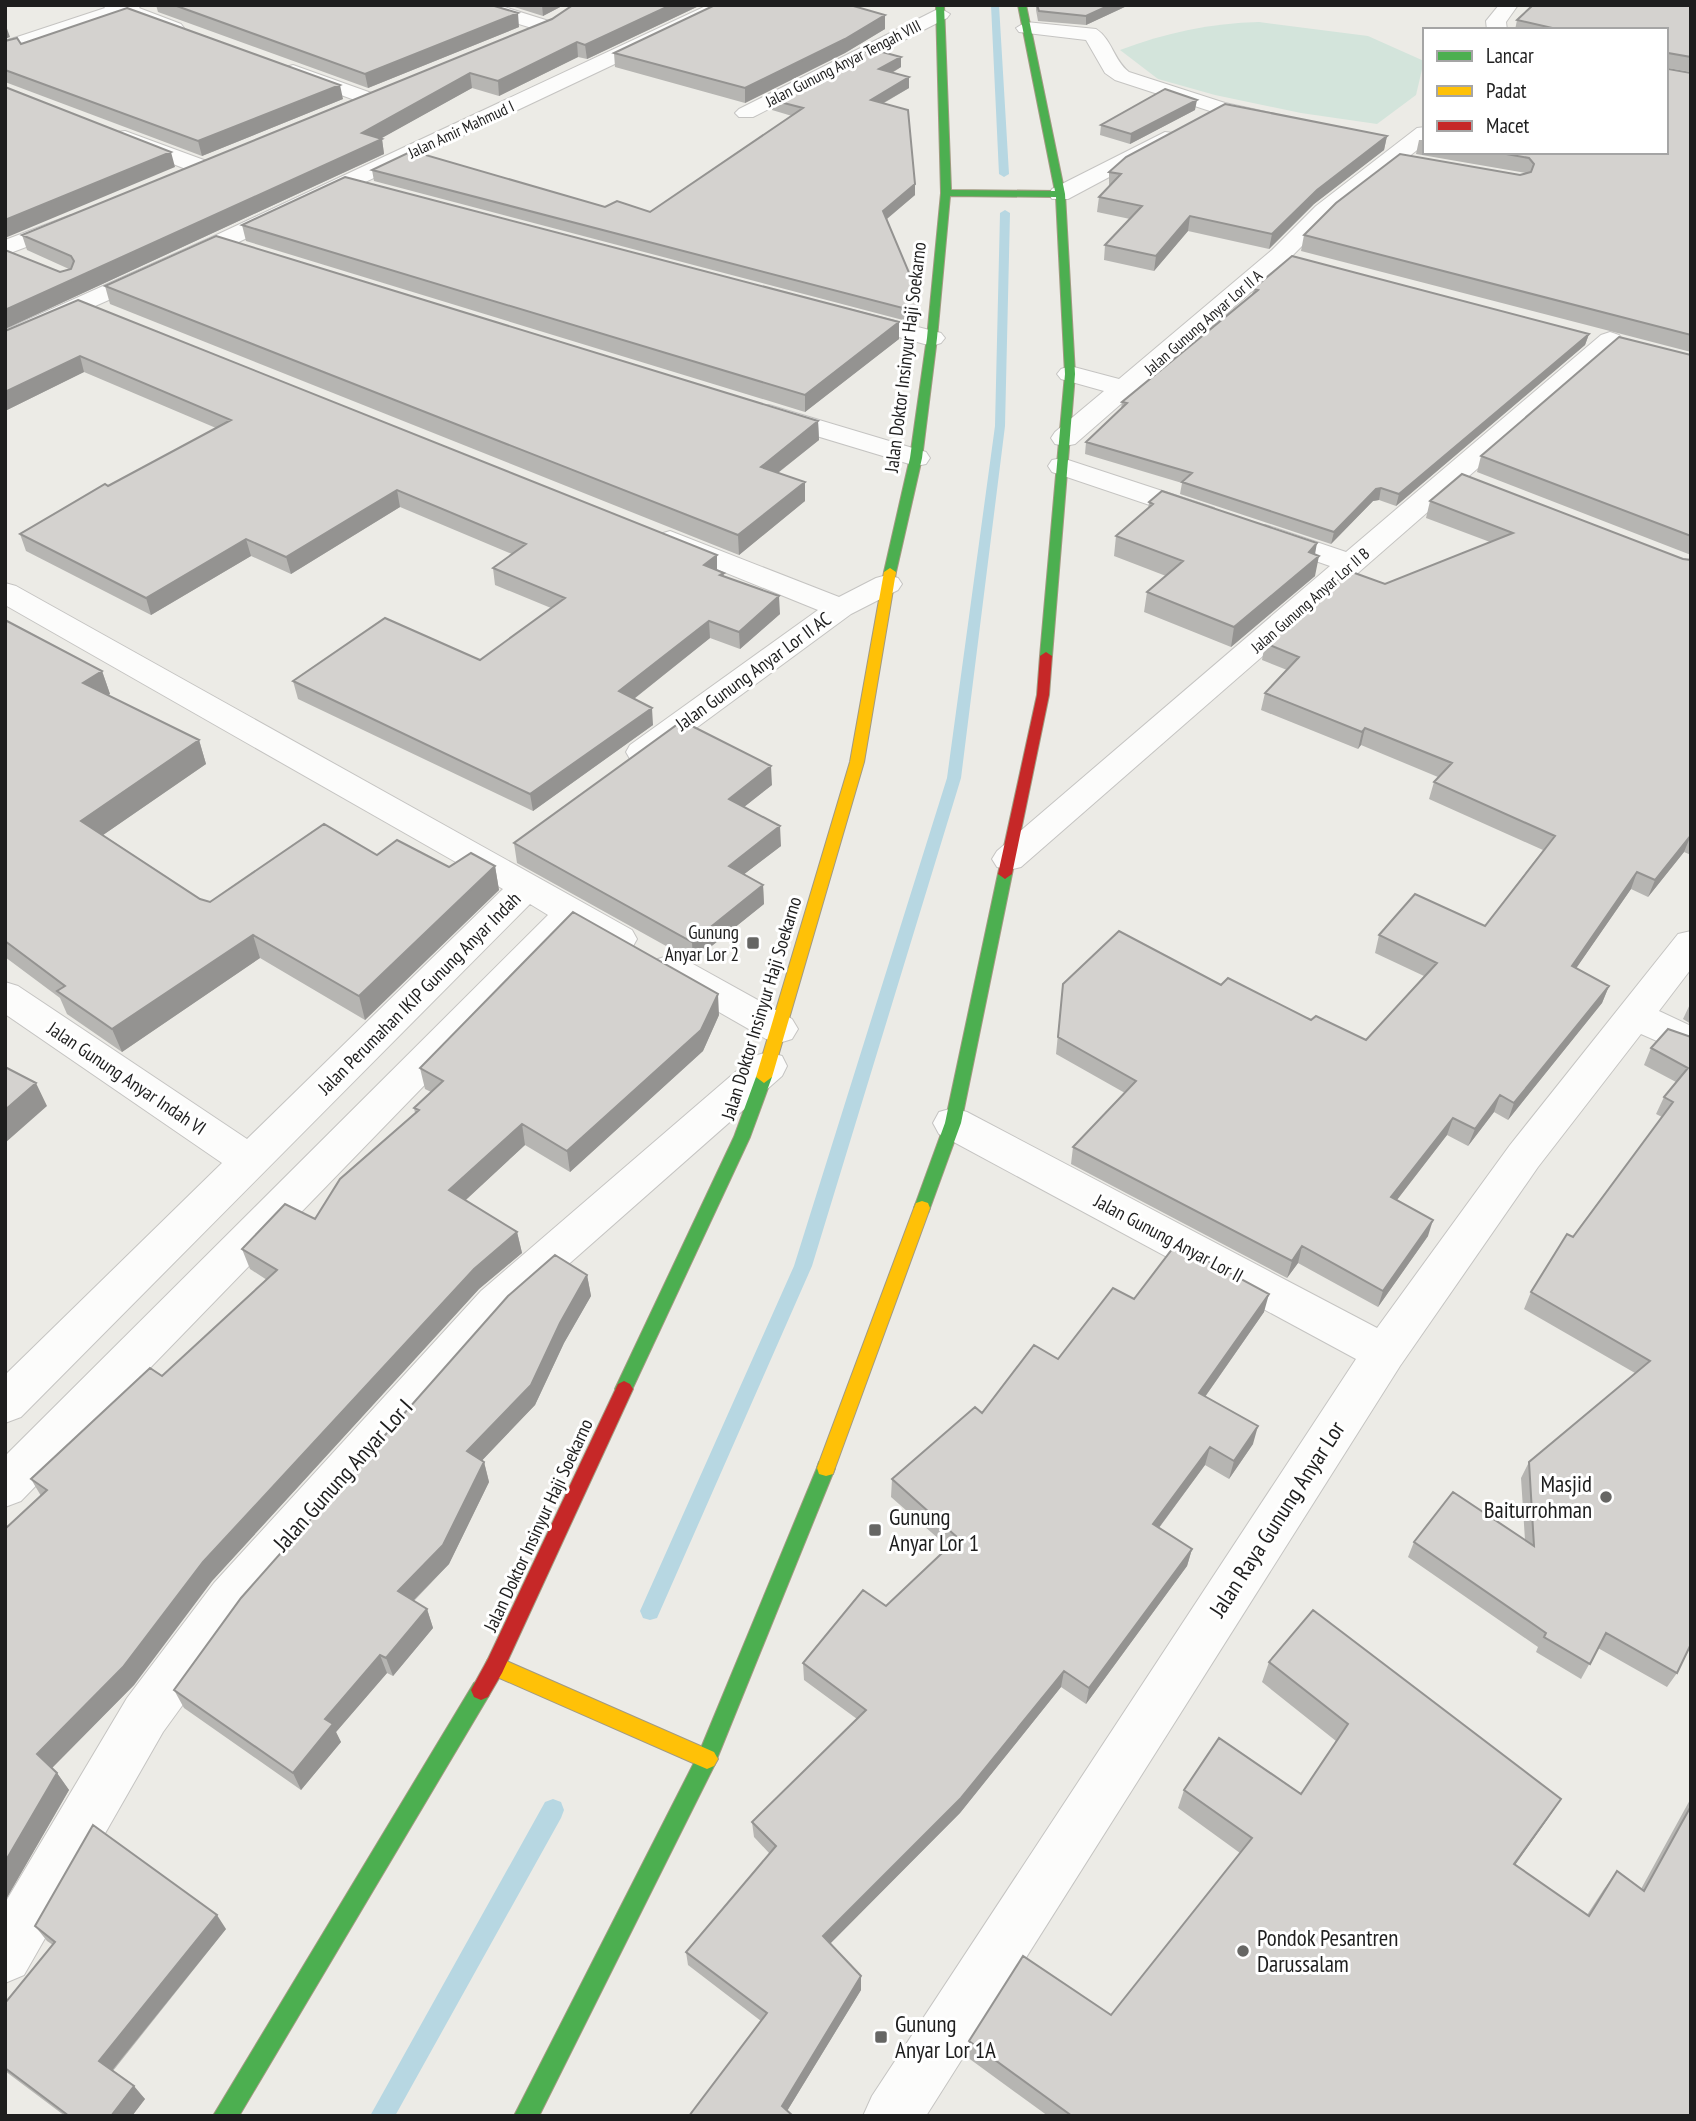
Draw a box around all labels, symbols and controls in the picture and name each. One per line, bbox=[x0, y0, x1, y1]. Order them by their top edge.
street label: Jalan Gunung Anyar Tengah VIII bbox=[761, 15, 924, 111]
legend bbox=[1423, 28, 1668, 154]
text: Lancar bbox=[1486, 42, 1534, 69]
text: Padat bbox=[1486, 77, 1527, 104]
street label: Jalan Amir Mahmud I bbox=[404, 96, 517, 163]
text: Macet bbox=[1486, 112, 1530, 139]
street label: Jalan Doktor Insinyur Haji Soekarno bbox=[879, 240, 931, 475]
street label: Jalan Gunung Anyar Lor II A bbox=[1139, 265, 1266, 379]
street label: Jalan Gunung Anyar Lor II B bbox=[1246, 543, 1373, 657]
street label: Jalan Gunung Anyar Lor II AC bbox=[670, 606, 836, 736]
street label: Jalan Perumahan IKIP Gunung Anyar Indah bbox=[312, 887, 525, 1100]
street label: Jalan Doktor Insinyur Haji Soekarno bbox=[715, 894, 806, 1123]
place label: Gunung Anyar Lor 2 bbox=[665, 920, 739, 966]
marker: Gunung Anyar Lor 2 bbox=[745, 935, 761, 951]
street label: Jalan Gunung Anyar Indah VI bbox=[42, 1016, 211, 1140]
street label: Jalan Gunung Anyar Lor II bbox=[1089, 1188, 1248, 1287]
street label: Jalan Gunung Anyar Lor I bbox=[266, 1393, 419, 1558]
street label: Jalan Doktor Insinyur Haji Soekarno bbox=[478, 1415, 598, 1636]
street label: Jalan Raya Gunung Anyar Lor bbox=[1202, 1415, 1351, 1623]
place label: Masjid Baiturrohman bbox=[1484, 1469, 1592, 1524]
marker: Masjid Baiturrohman bbox=[1598, 1489, 1614, 1505]
place label: Gunung Anyar Lor 1 bbox=[889, 1502, 979, 1557]
marker: Gunung Anyar Lor 1 bbox=[867, 1522, 883, 1538]
place label: Pondok Pesantren Darussalam bbox=[1257, 1923, 1398, 1978]
marker: Pondok Pesantren Darussalam bbox=[1235, 1943, 1251, 1959]
place label: Gunung Anyar Lor 1A bbox=[895, 2009, 996, 2064]
marker: Gunung Anyar Lor 1A bbox=[873, 2029, 889, 2045]

